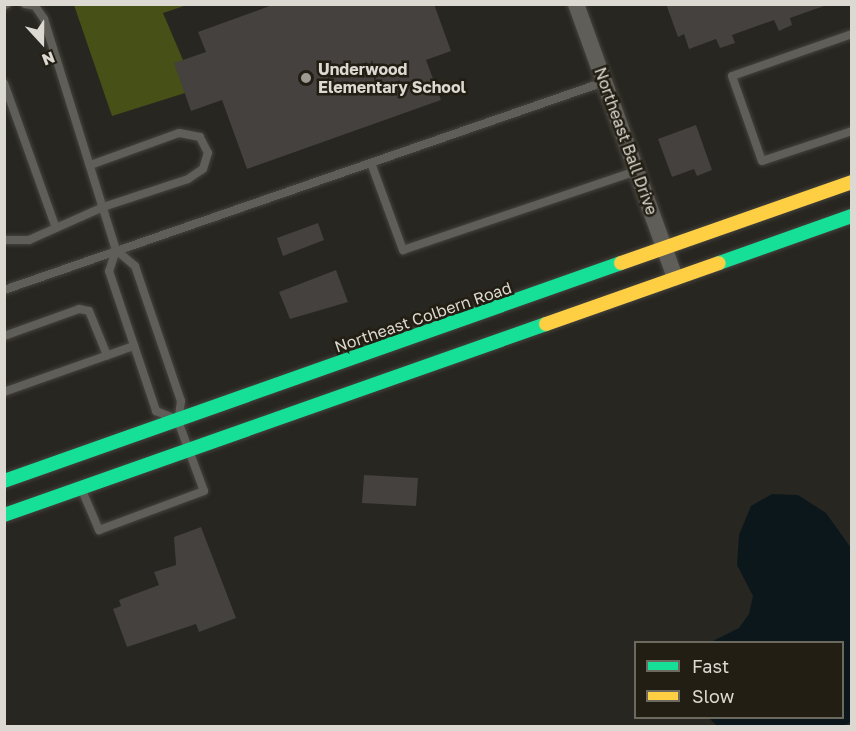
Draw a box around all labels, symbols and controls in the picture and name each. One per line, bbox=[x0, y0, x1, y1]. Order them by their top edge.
north arrow bbox=[12, 12, 72, 72]
text: N bbox=[39, 47, 58, 70]
place label: Underwood Elementary School bbox=[318, 59, 466, 97]
street label: Northeast Ball Drive bbox=[590, 65, 662, 217]
marker: Underwood Elementary School bbox=[299, 71, 313, 85]
street label: Northeast Colbern Road bbox=[332, 278, 514, 356]
legend bbox=[634, 641, 844, 719]
text: Fast bbox=[692, 655, 729, 677]
text: Slow bbox=[692, 685, 734, 707]

